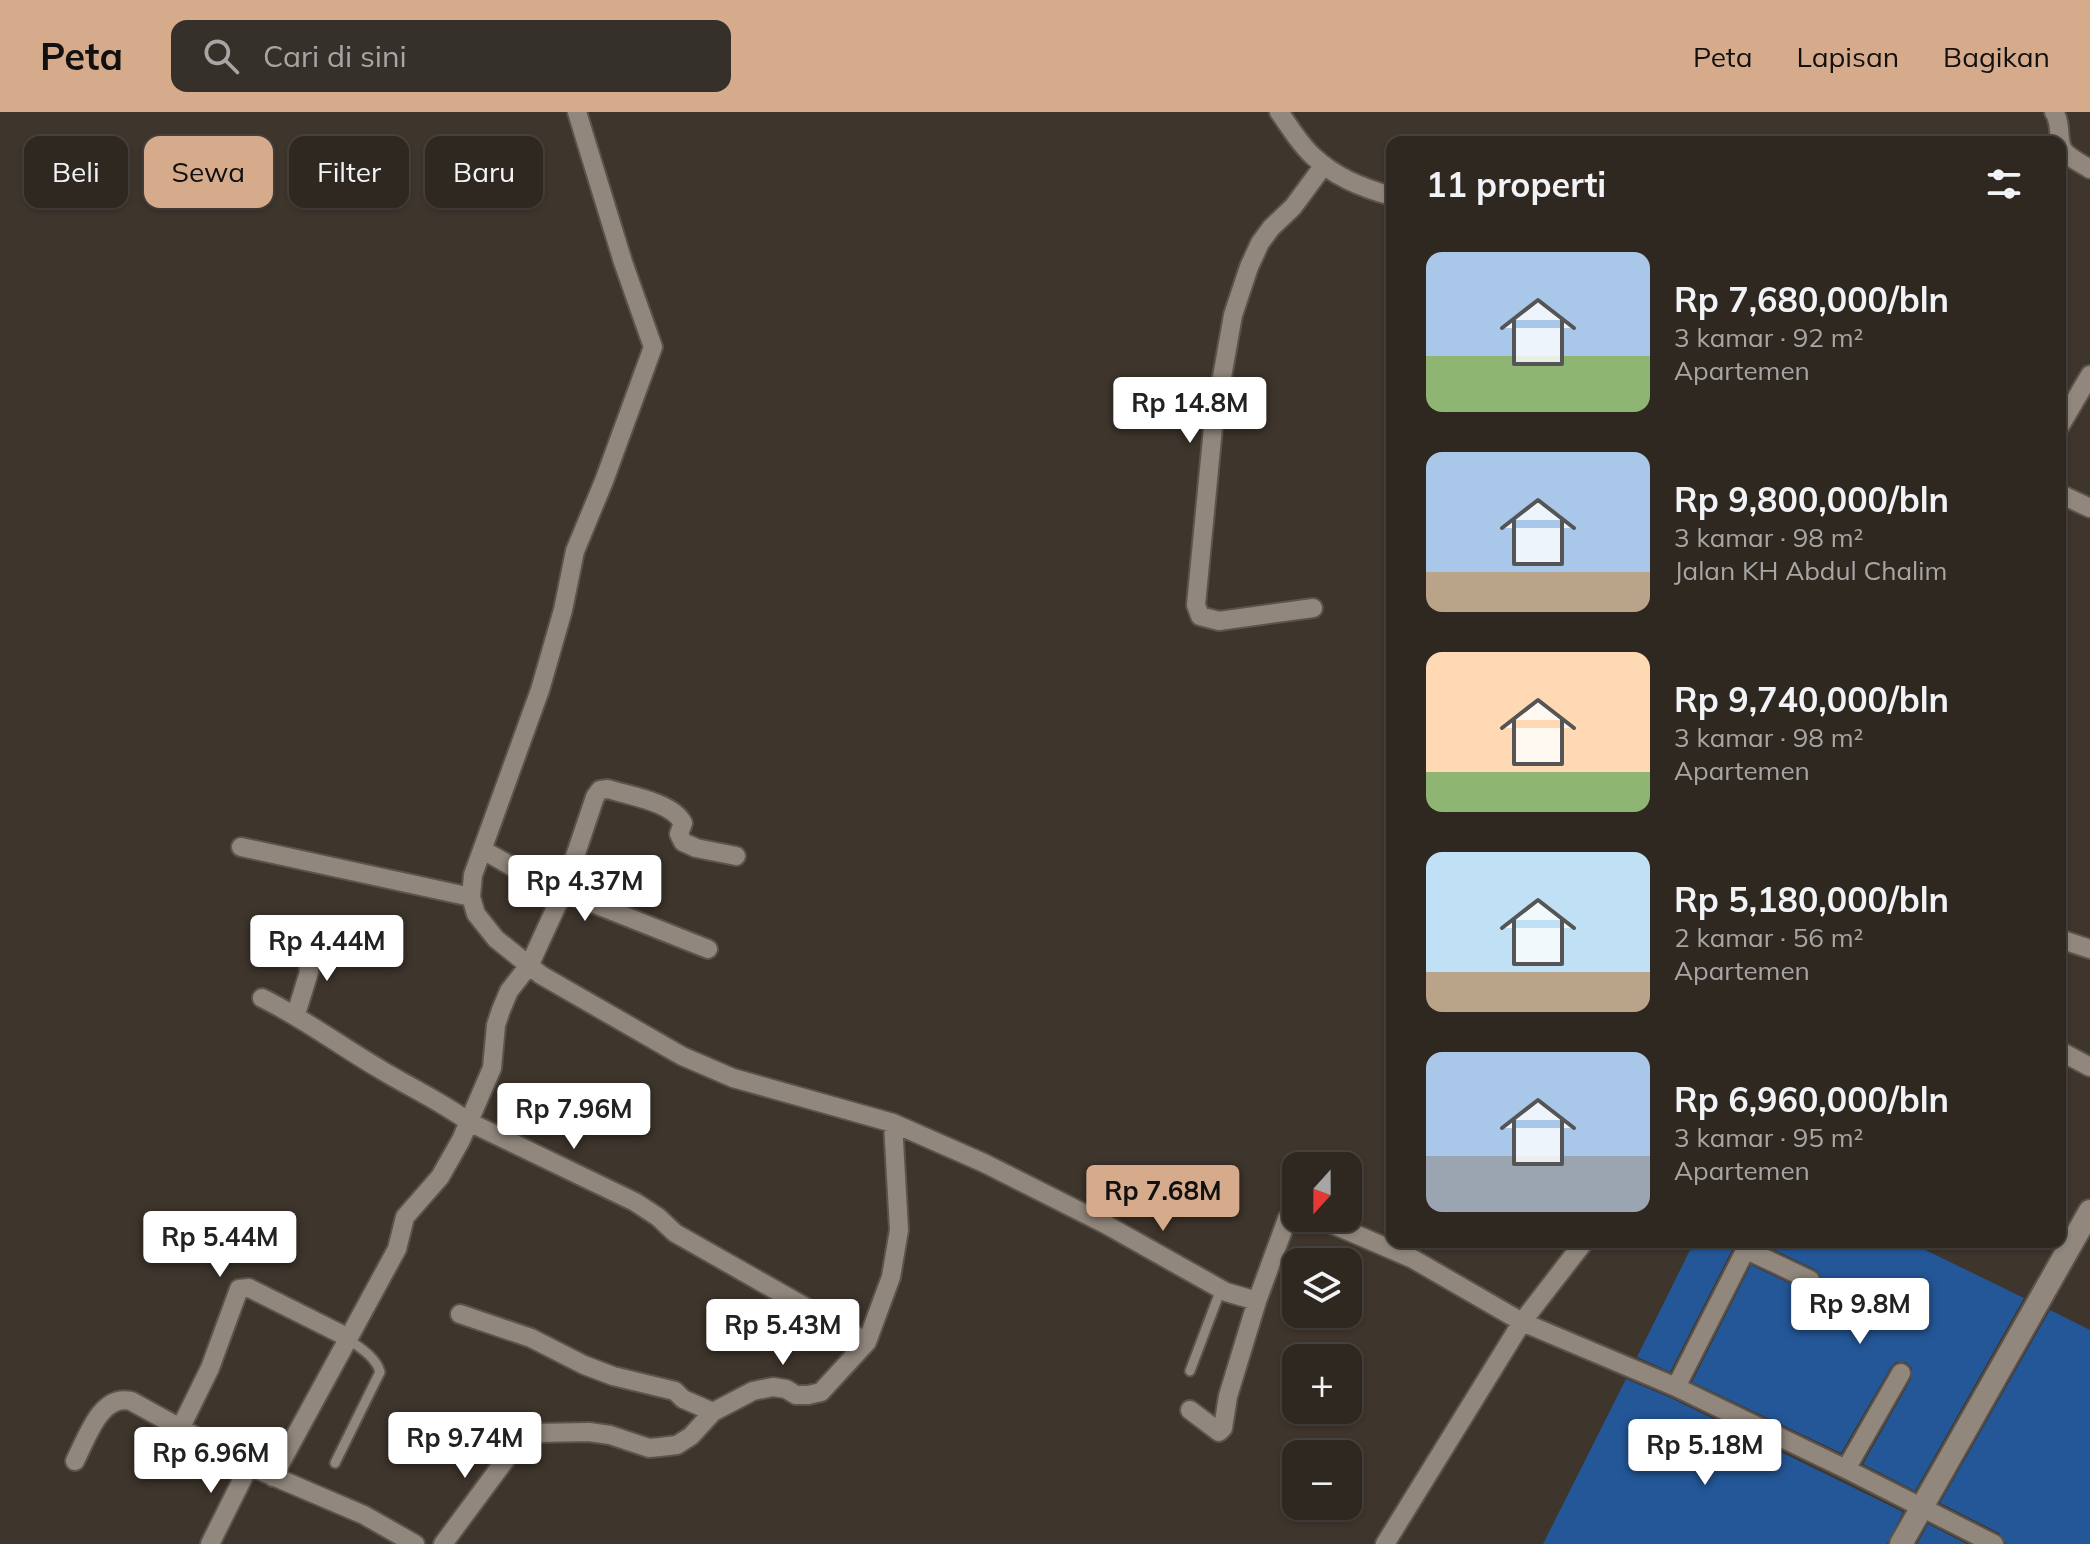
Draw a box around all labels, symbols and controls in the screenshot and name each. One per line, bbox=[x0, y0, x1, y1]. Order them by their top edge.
search box bbox=[171, 20, 731, 92]
text: Peta bbox=[40, 32, 123, 80]
icon: search bbox=[199, 34, 243, 78]
text: Cari di sini bbox=[263, 37, 407, 75]
text: Peta bbox=[1693, 39, 1752, 74]
text: Lapisan bbox=[1796, 39, 1899, 74]
text: Bagikan bbox=[1943, 39, 2050, 74]
chip: Beli bbox=[24, 136, 128, 208]
chip: Sewa bbox=[144, 136, 273, 208]
chip: Filter bbox=[289, 136, 409, 208]
chip: Baru bbox=[425, 136, 543, 208]
icon: filters bbox=[1982, 162, 2026, 206]
text: 11 properti bbox=[1426, 163, 1606, 206]
text: Rp 7,680,000/bln bbox=[1674, 278, 1949, 321]
icon: home bbox=[1490, 284, 1586, 380]
text: 3 kamar · 92 m² bbox=[1674, 321, 1863, 354]
text: Apartemen bbox=[1674, 354, 1810, 387]
pin: Rp 14.8M bbox=[1107, 377, 1273, 445]
text: Rp 14.8M bbox=[1131, 386, 1249, 419]
text: Rp 9,800,000/bln bbox=[1674, 478, 1949, 521]
icon: home bbox=[1490, 484, 1586, 580]
text: 3 kamar · 98 m² bbox=[1674, 521, 1863, 554]
text: Jalan KH Abdul Chalim bbox=[1674, 554, 1947, 587]
text: Rp 9,740,000/bln bbox=[1674, 678, 1949, 721]
icon: home bbox=[1490, 684, 1586, 780]
text: 3 kamar · 98 m² bbox=[1674, 721, 1863, 754]
text: Apartemen bbox=[1674, 754, 1810, 787]
pin: Rp 4.37M bbox=[502, 855, 668, 923]
text: Rp 4.37M bbox=[526, 864, 644, 897]
text: Rp 5,180,000/bln bbox=[1674, 878, 1949, 921]
icon: home bbox=[1490, 884, 1586, 980]
pin: Rp 4.44M bbox=[244, 915, 410, 983]
text: 2 kamar · 56 m² bbox=[1674, 921, 1863, 954]
text: Rp 4.44M bbox=[268, 924, 386, 957]
text: Apartemen bbox=[1674, 954, 1810, 987]
text: Rp 6,960,000/bln bbox=[1674, 1078, 1949, 1121]
pin: Rp 7.96M bbox=[491, 1083, 657, 1151]
icon: home bbox=[1490, 1084, 1586, 1180]
text: Rp 7.96M bbox=[515, 1092, 633, 1125]
text: 3 kamar · 95 m² bbox=[1674, 1121, 1863, 1154]
north arrow bbox=[1282, 1152, 1362, 1232]
map controls bbox=[1282, 1152, 1362, 1520]
text: Apartemen bbox=[1674, 1154, 1810, 1187]
pin: Rp 7.68M bbox=[1080, 1165, 1246, 1233]
text: Rp 7.68M bbox=[1104, 1174, 1222, 1207]
pin: Rp 5.44M bbox=[137, 1211, 303, 1279]
text: Rp 5.44M bbox=[161, 1220, 279, 1253]
button: layers bbox=[1282, 1248, 1362, 1328]
pin: Rp 9.8M bbox=[1786, 1278, 1934, 1346]
text: Rp 9.8M bbox=[1809, 1287, 1911, 1320]
pin: Rp 5.43M bbox=[700, 1299, 866, 1367]
text: Rp 5.43M bbox=[724, 1308, 842, 1341]
button: + bbox=[1282, 1344, 1362, 1424]
pin: Rp 9.74M bbox=[382, 1412, 548, 1480]
pin: Rp 5.18M bbox=[1622, 1419, 1788, 1487]
text: Rp 9.74M bbox=[406, 1421, 524, 1454]
pin: Rp 6.96M bbox=[128, 1427, 294, 1495]
text: Rp 5.18M bbox=[1646, 1428, 1764, 1461]
text: Rp 6.96M bbox=[152, 1436, 270, 1469]
button: − bbox=[1282, 1440, 1362, 1520]

